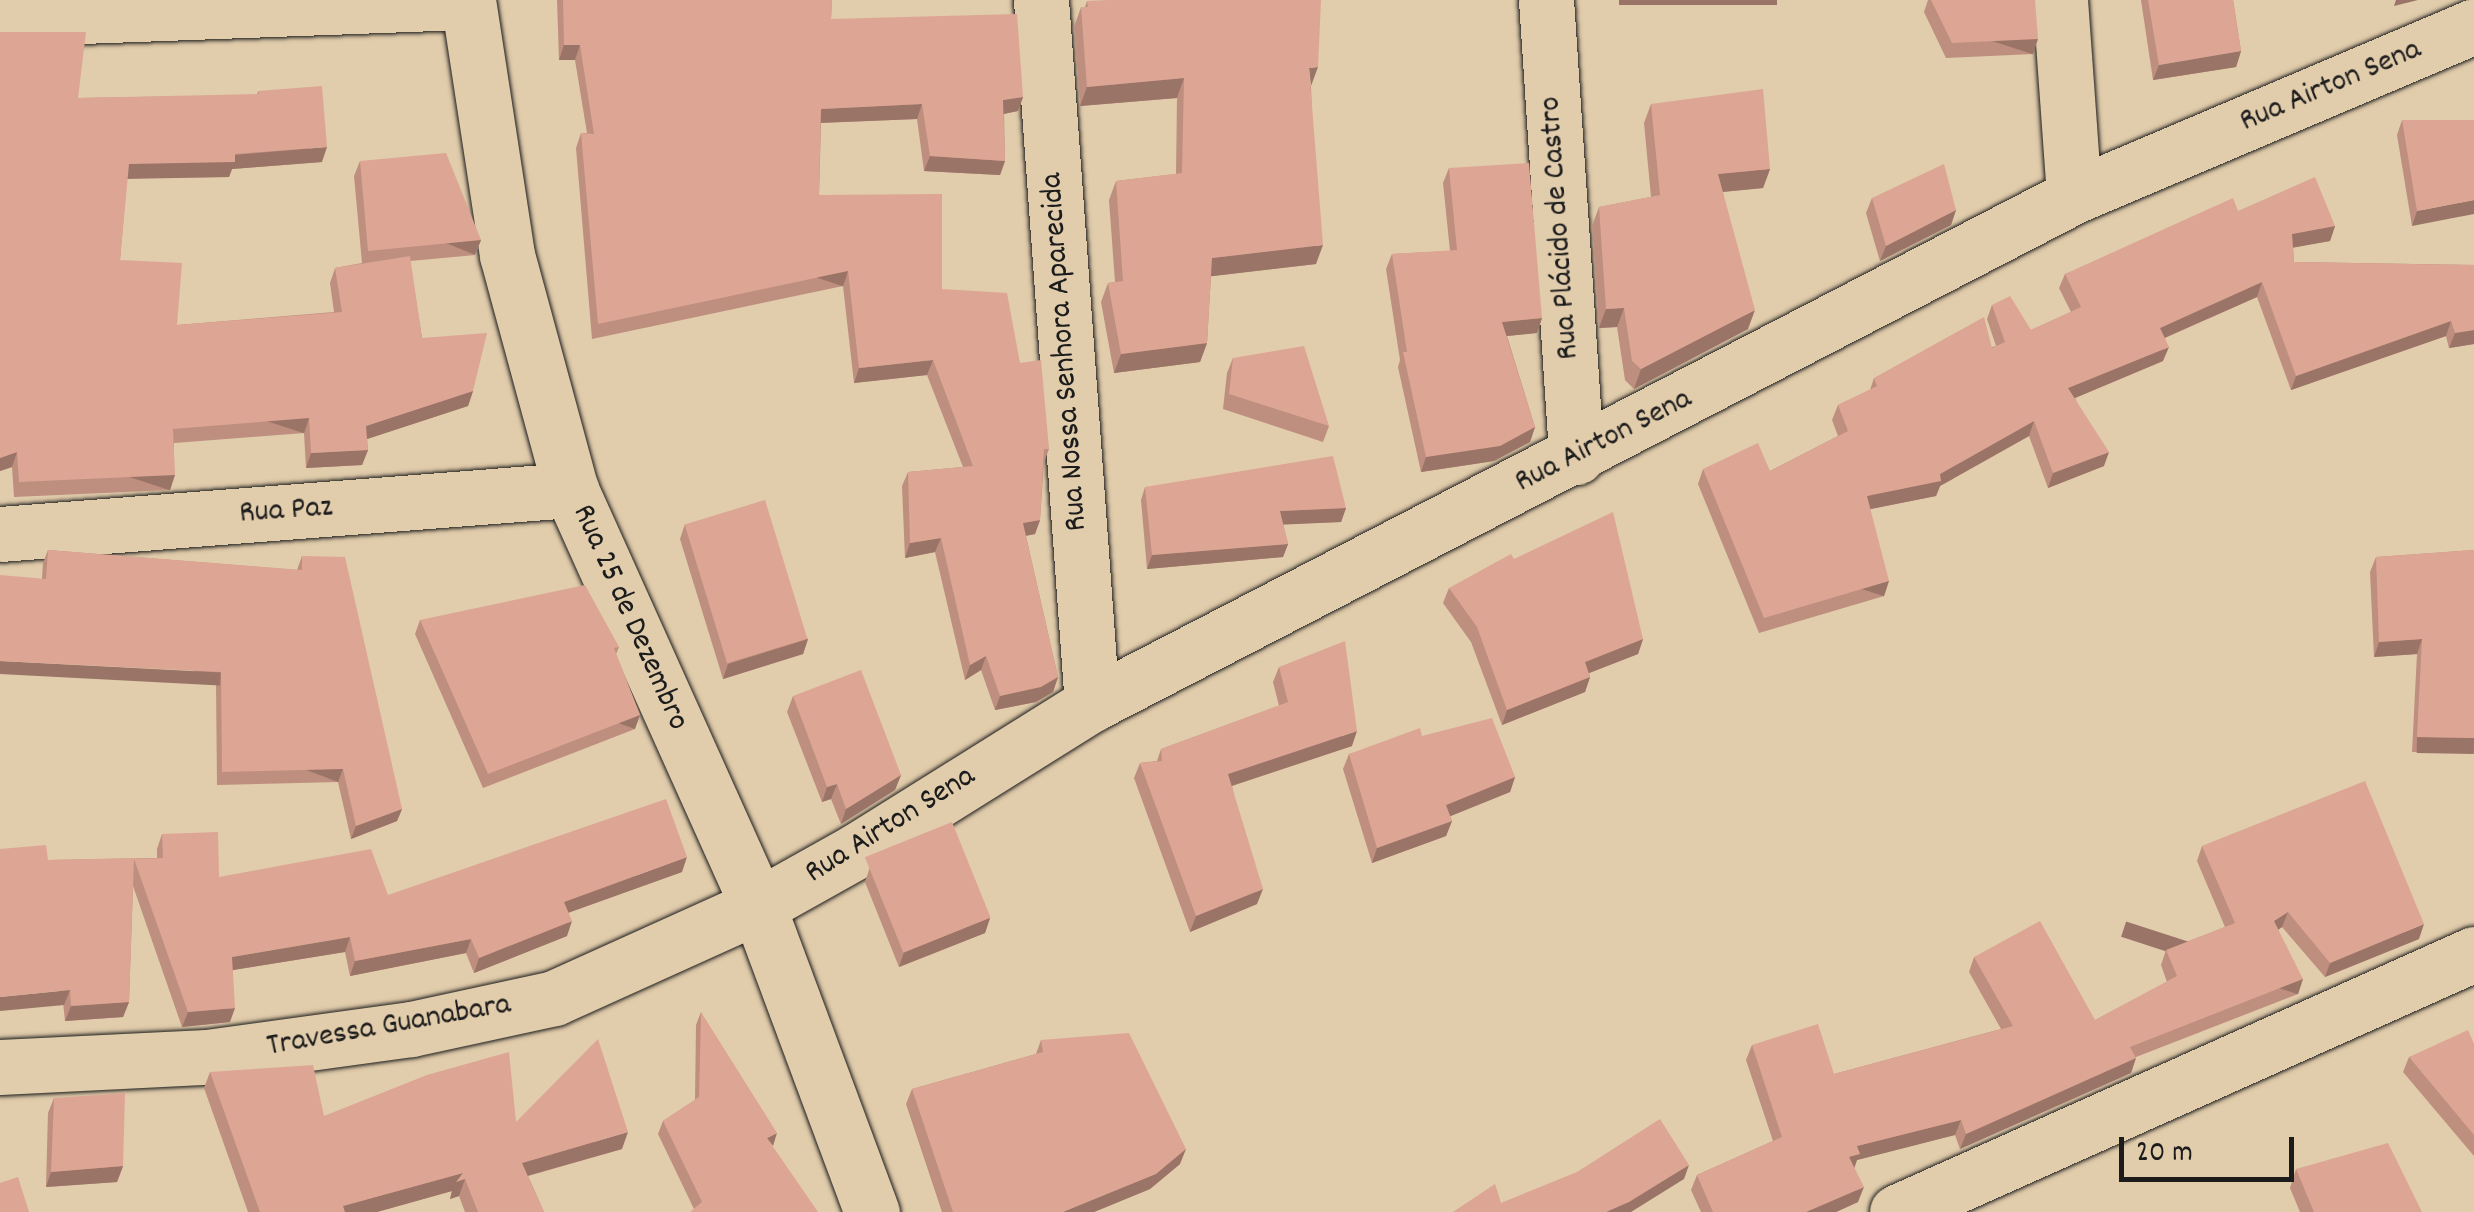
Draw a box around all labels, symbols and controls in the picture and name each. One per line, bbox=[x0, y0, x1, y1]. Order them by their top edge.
street label: Rua Airton Sena bbox=[2235, 32, 2427, 142]
street label: Rua Plácido de Castro bbox=[1533, 95, 1589, 361]
street label: Rua Nossa Senhora Aparecida bbox=[1034, 172, 1098, 532]
street label: Rua Airton Sena bbox=[1509, 381, 1699, 503]
street label: Rua Paz bbox=[238, 490, 334, 534]
street label: Rua 25 de Dezembro bbox=[562, 499, 696, 737]
street label: Rua Airton Sena bbox=[799, 759, 983, 893]
street label: Travessa Guanabara bbox=[264, 987, 514, 1067]
scale bar bbox=[2124, 1117, 2299, 1179]
text: 20 m bbox=[2136, 1133, 2193, 1176]

